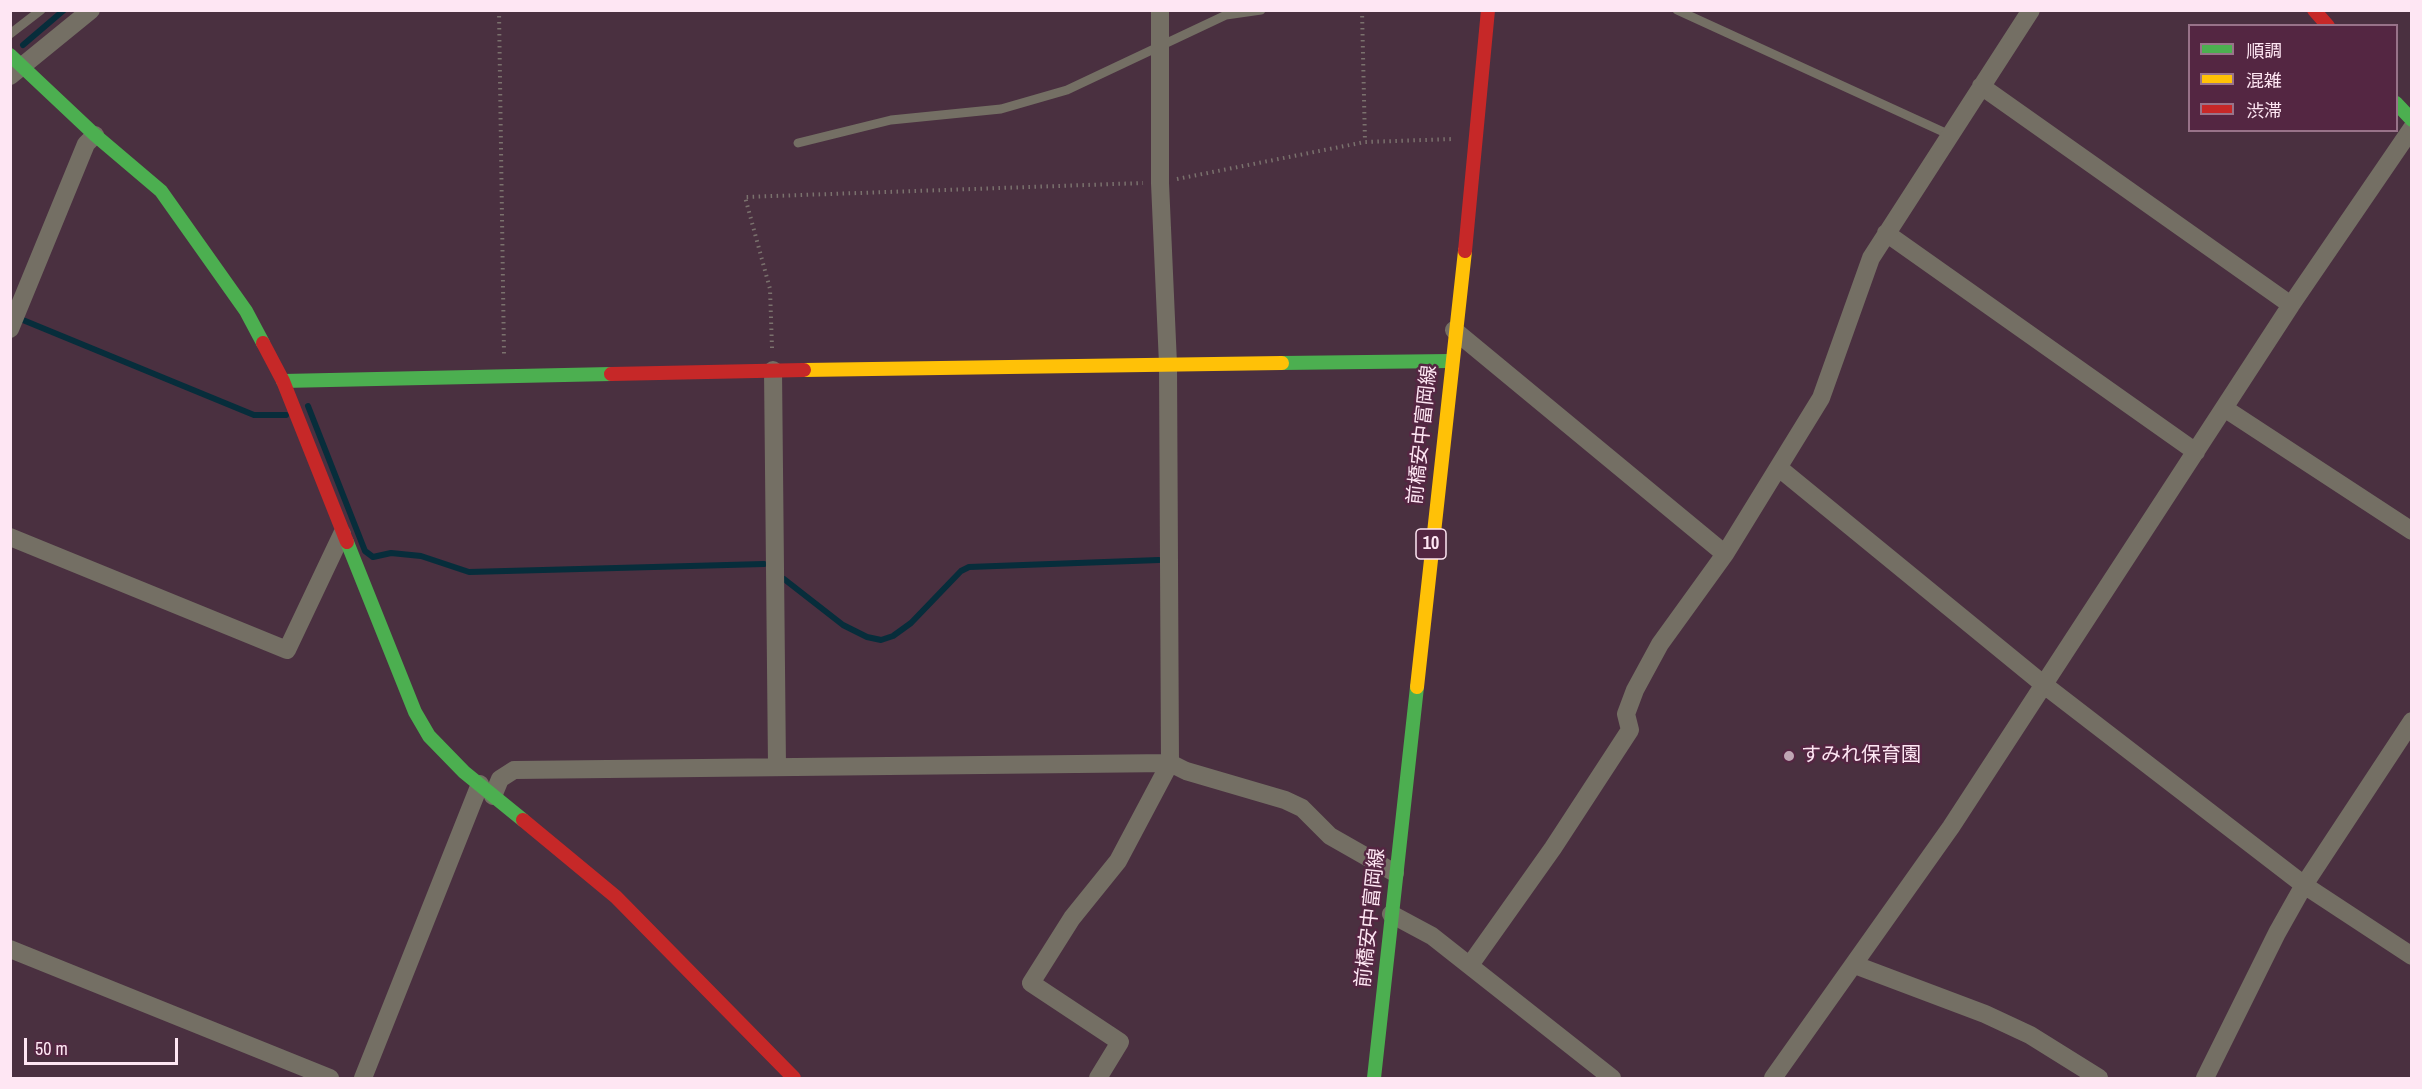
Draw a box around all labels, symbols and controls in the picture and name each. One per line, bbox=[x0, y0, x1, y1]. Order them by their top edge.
legend bbox=[2188, 24, 2398, 132]
text: 順調 bbox=[2246, 38, 2282, 63]
text: 混雑 bbox=[2246, 68, 2282, 93]
text: 渋滞 bbox=[2246, 98, 2282, 123]
street label: 前橋安中富岡線 bbox=[1404, 364, 1442, 506]
road number: 10 bbox=[1416, 529, 1446, 559]
place label: すみれ保育園 bbox=[1801, 744, 1921, 768]
marker: すみれ保育園 bbox=[1782, 749, 1796, 763]
street label: 前橋安中富岡線 bbox=[1352, 847, 1390, 989]
scale bar bbox=[27, 1026, 182, 1064]
text: 50 m bbox=[35, 1036, 68, 1061]

